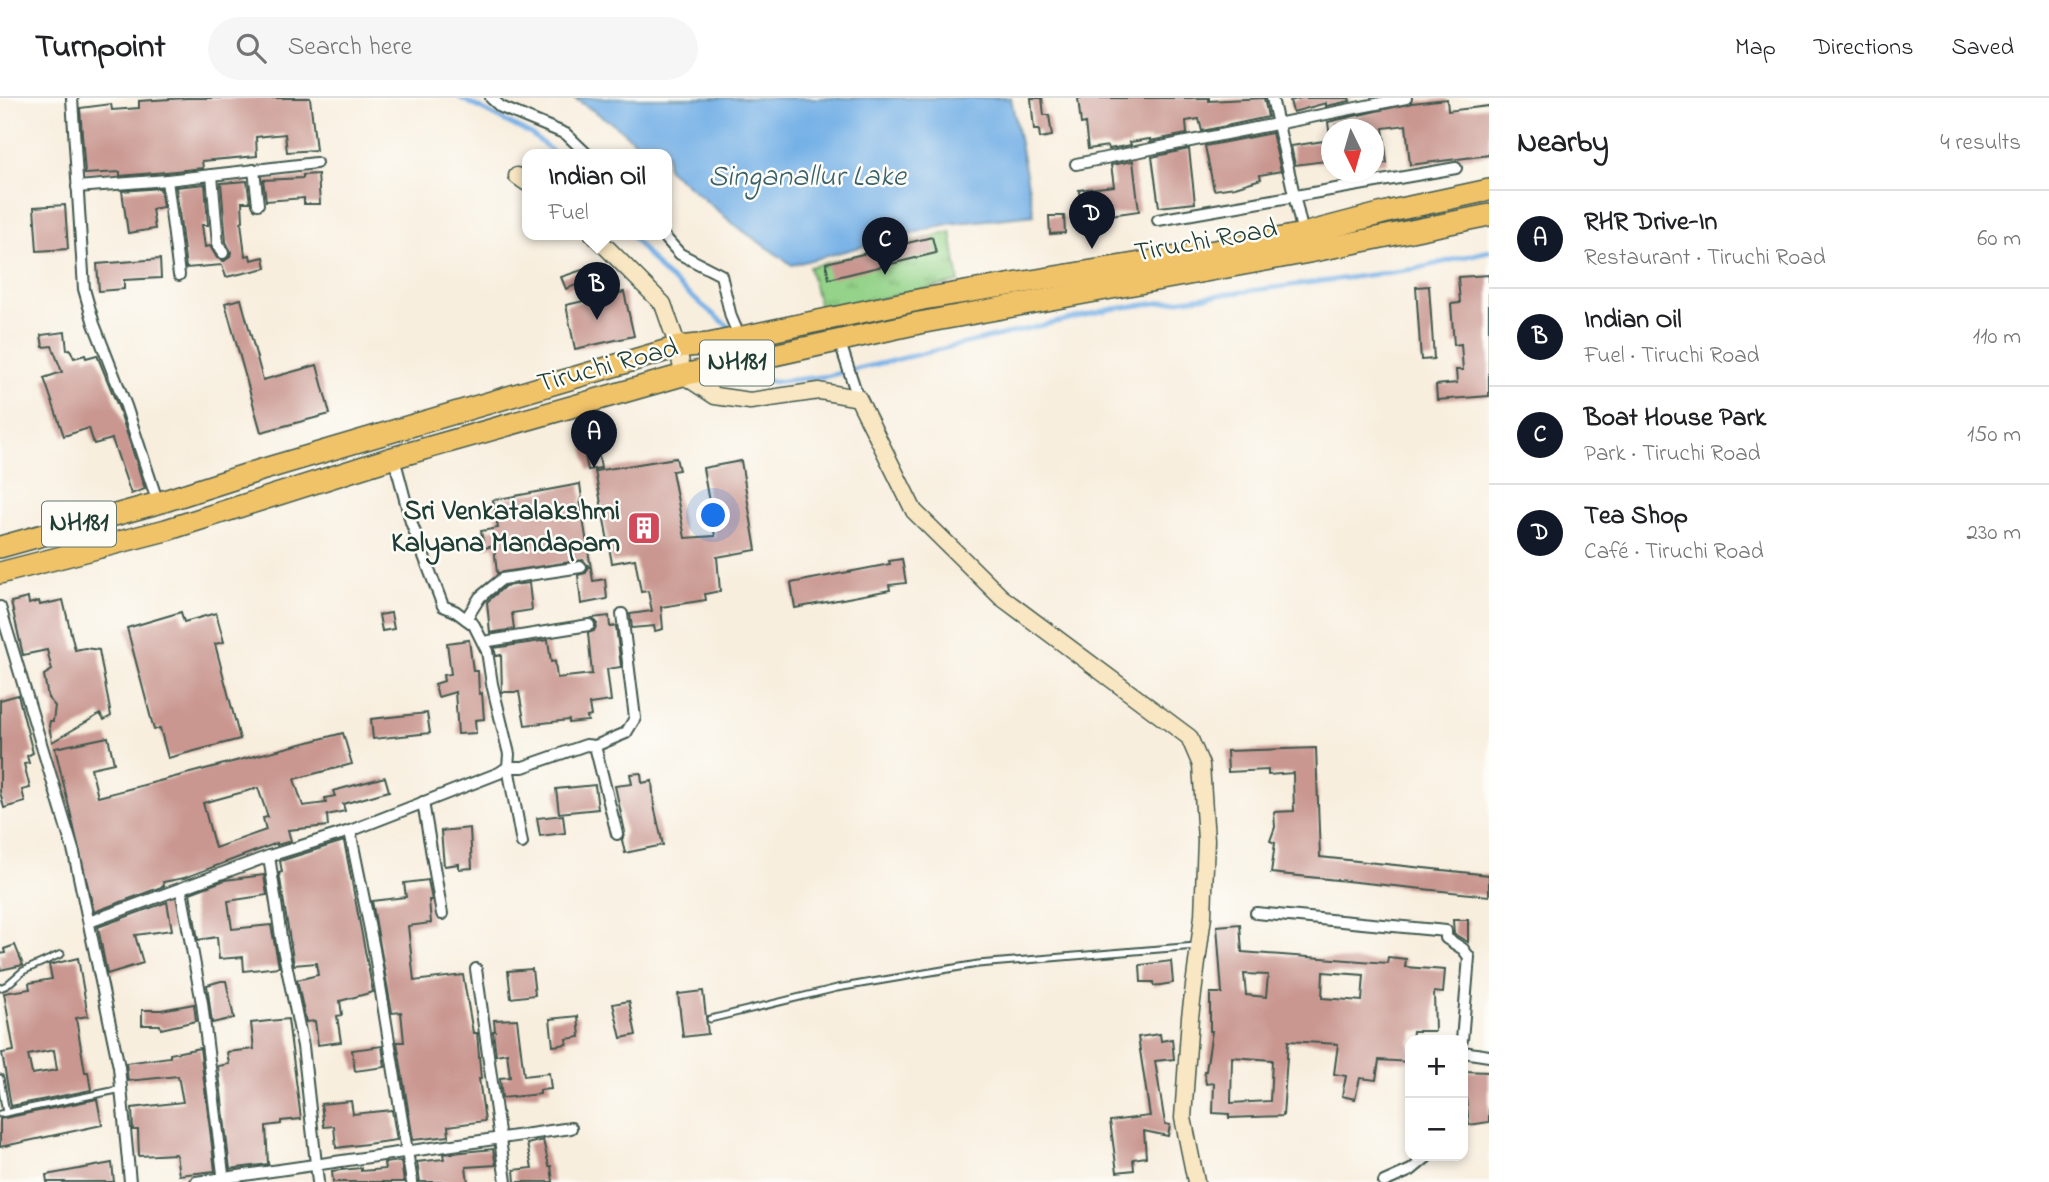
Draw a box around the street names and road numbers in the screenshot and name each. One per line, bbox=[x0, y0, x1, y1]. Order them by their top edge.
street label: Tiruchi Road bbox=[1131, 209, 1281, 275]
street label: Tiruchi Road bbox=[533, 328, 683, 405]
road number: NH181 bbox=[700, 340, 774, 386]
road number: NH181 bbox=[42, 502, 116, 546]

